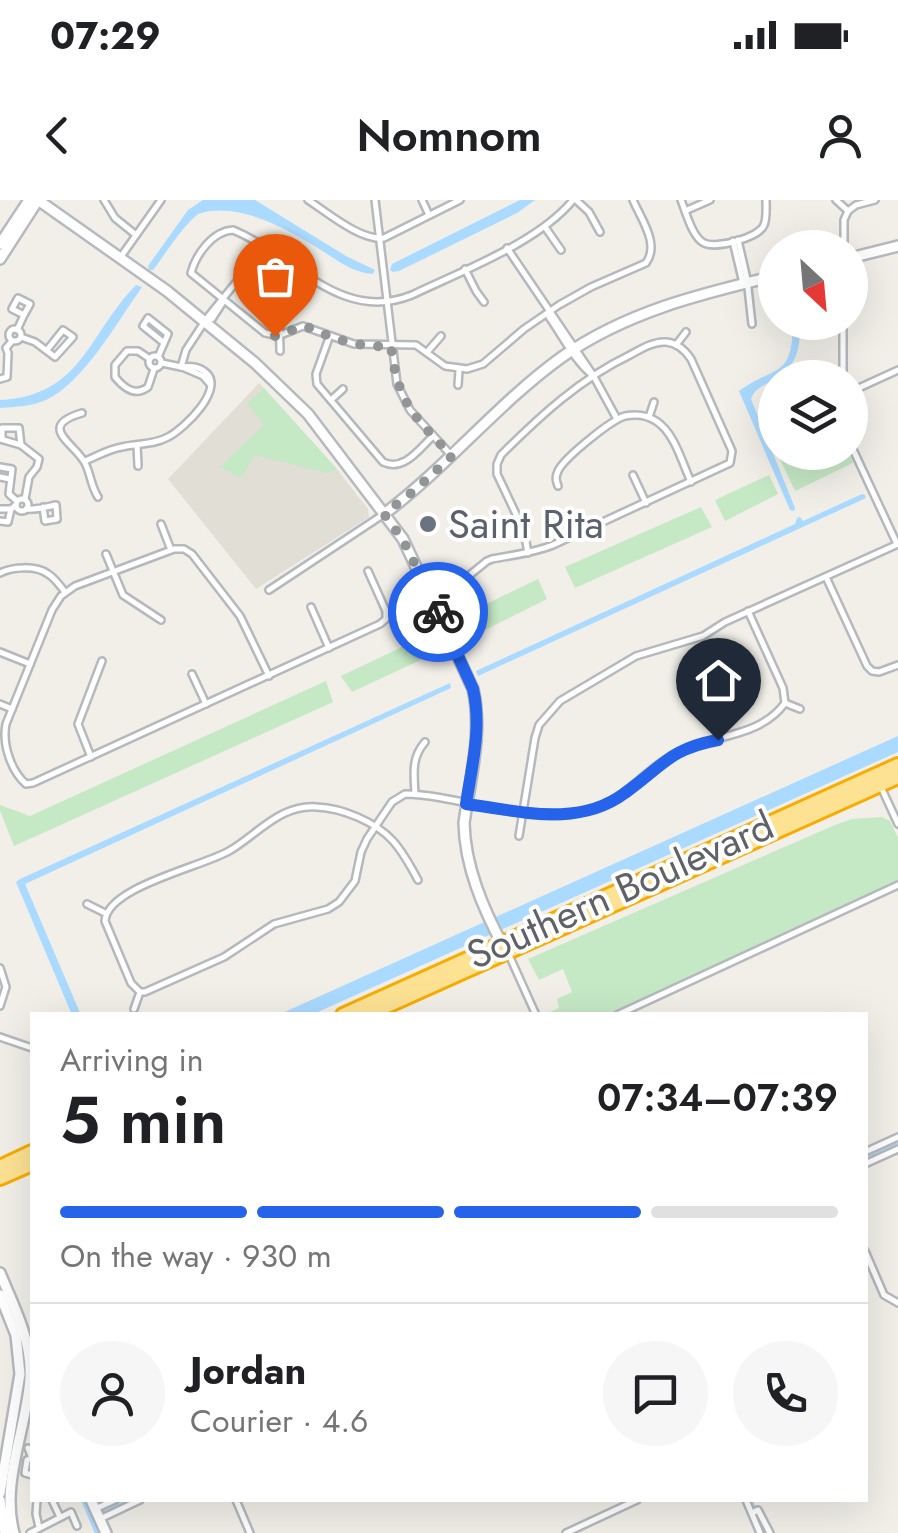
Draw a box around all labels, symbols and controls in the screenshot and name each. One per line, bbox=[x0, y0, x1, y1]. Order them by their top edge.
text: 07:29 bbox=[50, 8, 161, 63]
text: Nomnom bbox=[356, 103, 542, 168]
icon: back bbox=[30, 108, 85, 163]
icon: person bbox=[813, 108, 868, 163]
north arrow bbox=[758, 230, 868, 340]
map controls bbox=[758, 230, 868, 470]
pin bbox=[233, 234, 318, 337]
icon: bag bbox=[248, 249, 303, 304]
button: layers bbox=[758, 360, 868, 470]
place label: Saint Rita bbox=[448, 495, 604, 553]
marker: Saint Rita bbox=[417, 513, 439, 535]
courier bbox=[388, 562, 488, 662]
icon: bike bbox=[411, 585, 466, 640]
pin bbox=[676, 638, 761, 741]
icon: home bbox=[691, 653, 746, 708]
street label: Southern Boulevard bbox=[457, 796, 783, 984]
text: Arriving in bbox=[60, 1037, 204, 1083]
text: 07:34–07:39 bbox=[597, 1070, 838, 1125]
text: 5 min bbox=[60, 1073, 226, 1167]
text: On the way · 930 m bbox=[60, 1233, 332, 1279]
button: person bbox=[60, 1341, 165, 1446]
button: chat bbox=[603, 1341, 708, 1446]
button: phone bbox=[733, 1341, 838, 1446]
text: Jordan bbox=[190, 1343, 306, 1398]
text: Courier · 4.6 bbox=[190, 1398, 368, 1444]

